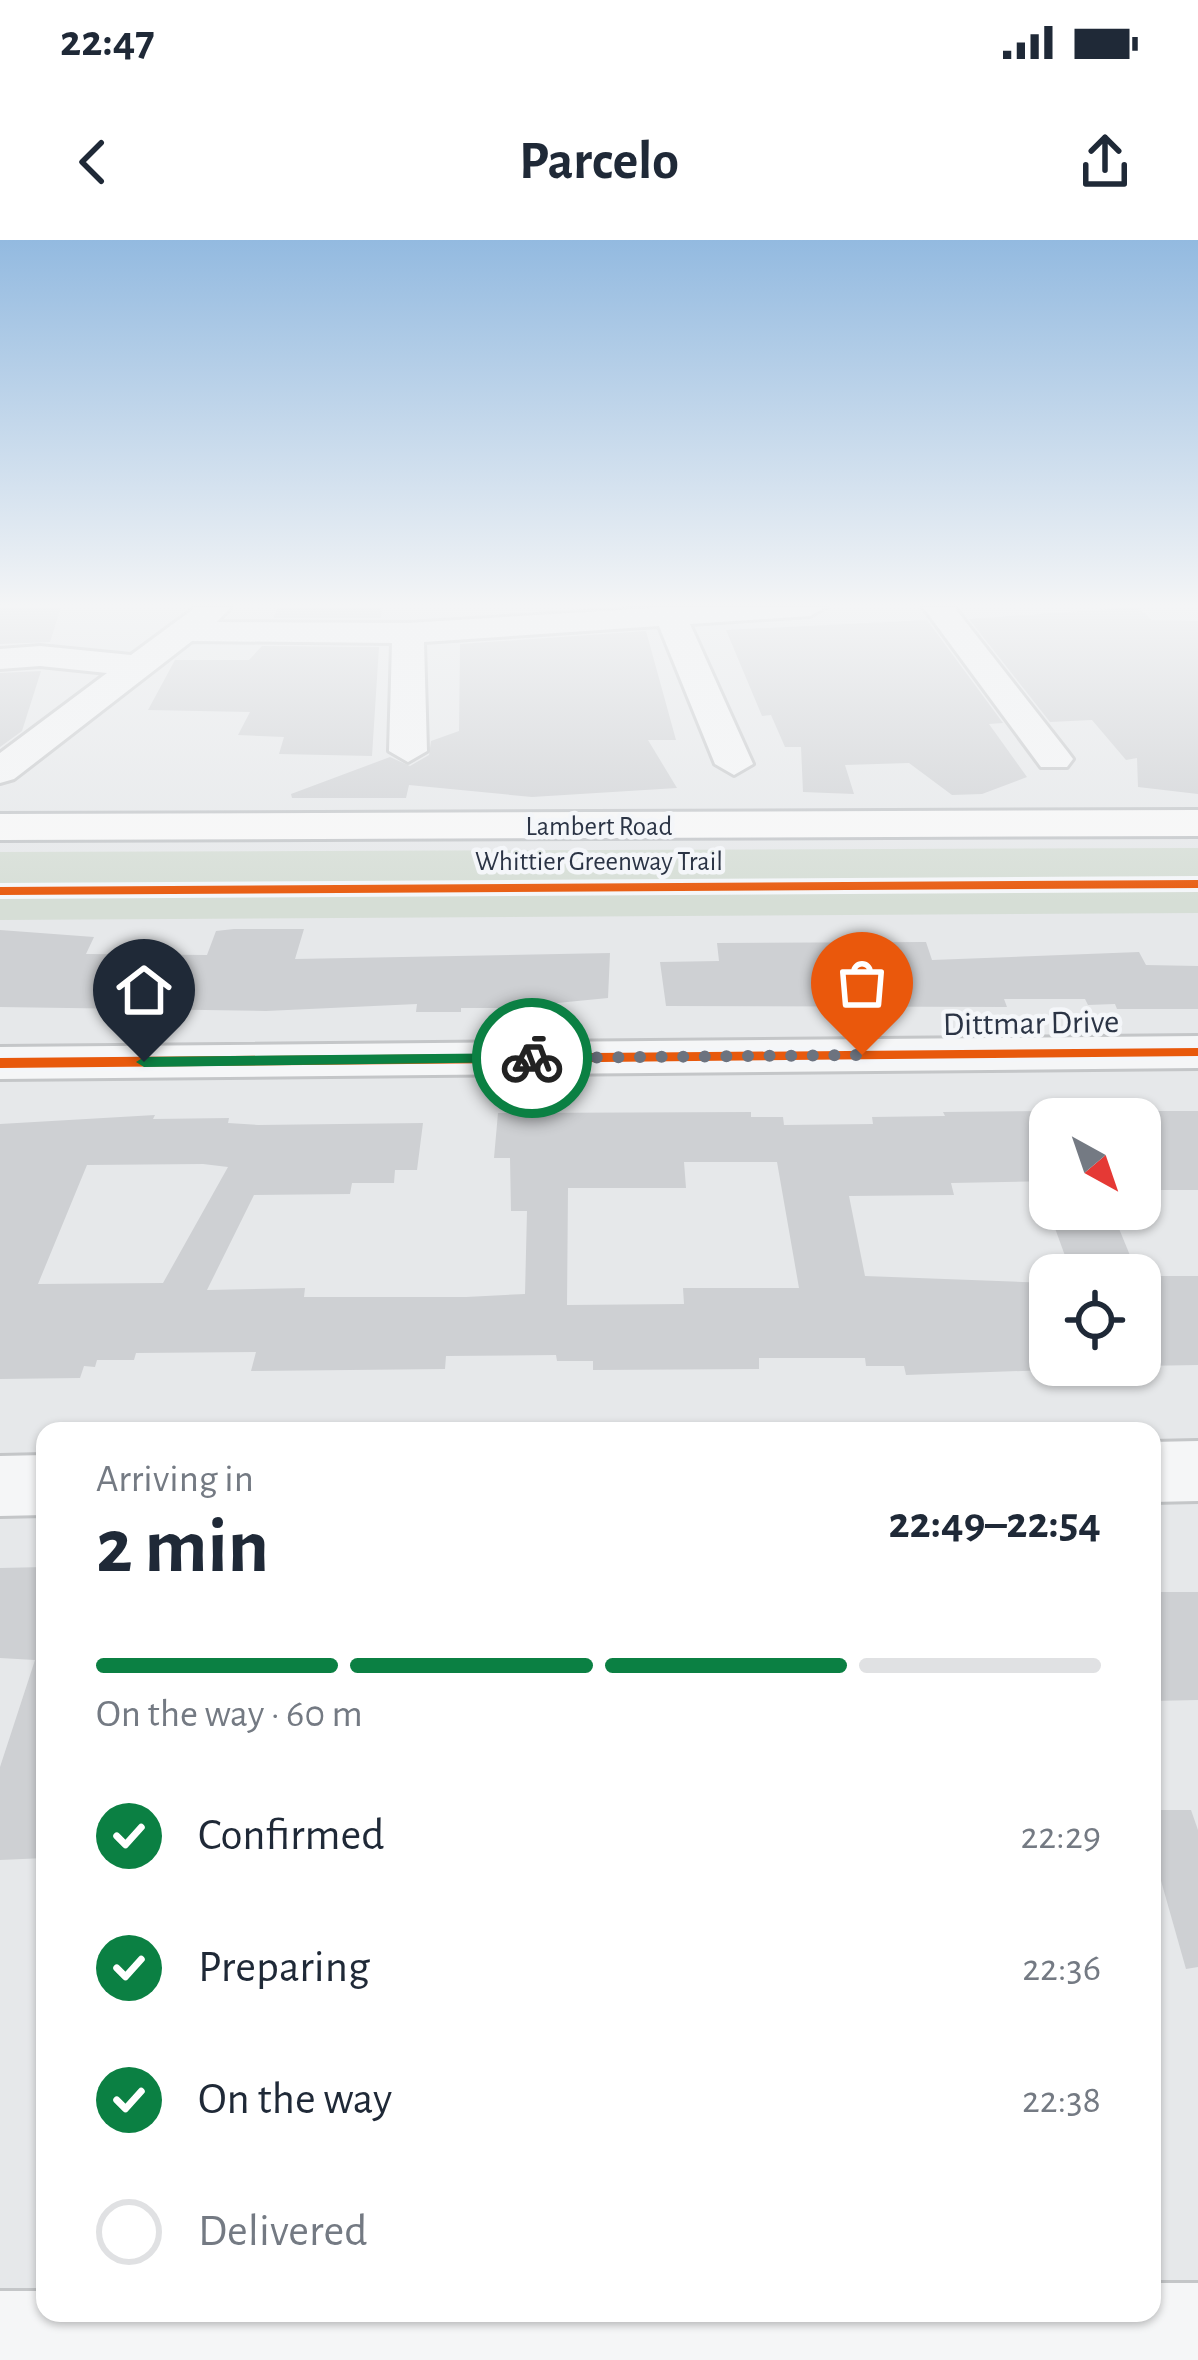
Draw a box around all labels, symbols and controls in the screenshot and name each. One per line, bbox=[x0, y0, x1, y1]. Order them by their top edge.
text: 22:47 bbox=[60, 19, 155, 64]
icon: back bbox=[60, 129, 126, 195]
icon: share bbox=[1072, 129, 1138, 195]
text: Parcelo bbox=[519, 135, 679, 189]
street label: Lambert Road bbox=[526, 813, 672, 840]
street label: Whittier Greenway Trail bbox=[475, 848, 723, 876]
pin bbox=[811, 932, 913, 1055]
pin bbox=[93, 939, 195, 1062]
icon: bag bbox=[829, 950, 895, 1016]
icon: home bbox=[111, 957, 177, 1023]
courier bbox=[472, 998, 592, 1118]
street label: Dittmar Drive bbox=[943, 1006, 1119, 1042]
icon: bike bbox=[499, 1025, 565, 1091]
north arrow bbox=[1029, 1098, 1161, 1230]
map controls bbox=[1029, 1098, 1161, 1386]
button: locate bbox=[1029, 1254, 1161, 1386]
text: Arriving in bbox=[96, 1460, 254, 1499]
text: 22:49–22:54 bbox=[888, 1501, 1101, 1546]
text: 2 min bbox=[96, 1509, 269, 1587]
text: On the way · 60 m bbox=[96, 1695, 363, 1734]
icon: check bbox=[96, 1803, 162, 1869]
text: Confirmed bbox=[198, 1813, 384, 1858]
text: 22:29 bbox=[1021, 1817, 1101, 1856]
icon: check bbox=[96, 1935, 162, 2001]
text: Preparing bbox=[198, 1945, 370, 1990]
text: 22:36 bbox=[1022, 1949, 1101, 1988]
icon: check bbox=[96, 2067, 162, 2133]
text: On the way bbox=[198, 2077, 392, 2122]
text: 22:38 bbox=[1022, 2081, 1101, 2120]
text: Delivered bbox=[198, 2209, 367, 2254]

